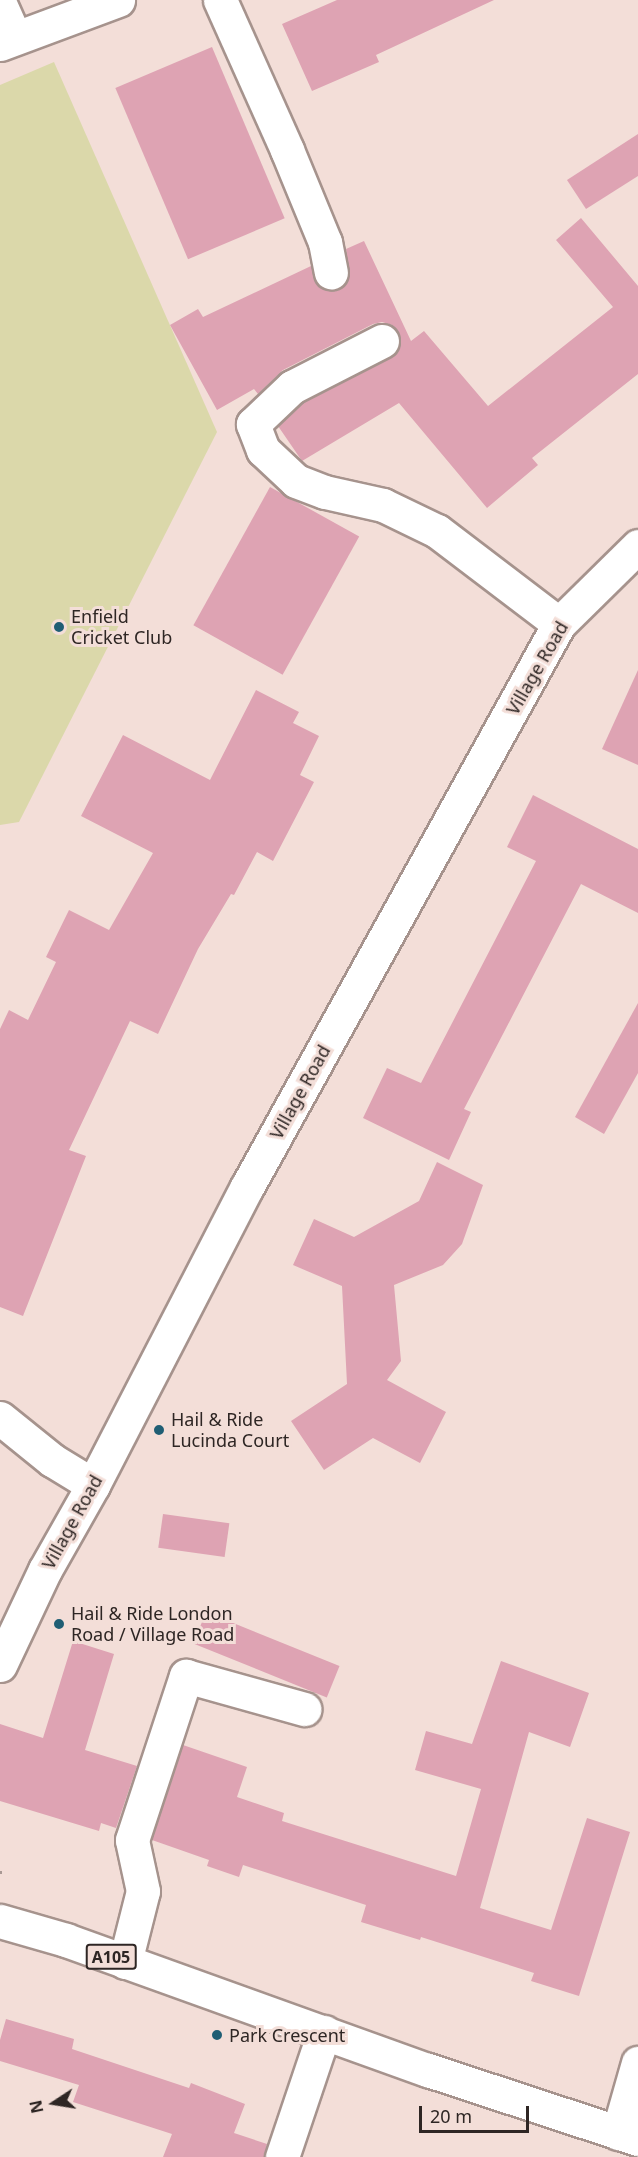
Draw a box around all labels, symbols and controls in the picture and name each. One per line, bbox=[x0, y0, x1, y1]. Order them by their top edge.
place label: Enfield Cricket Club bbox=[71, 606, 172, 648]
street label: Village Road bbox=[502, 618, 572, 718]
marker: Enfield Cricket Club bbox=[52, 620, 66, 634]
street label: Village Road bbox=[265, 1041, 335, 1143]
place label: Hail & Ride Lucinda Court bbox=[171, 1409, 289, 1452]
marker: Hail & Ride Lucinda Court bbox=[152, 1423, 166, 1437]
street label: Village Road bbox=[37, 1471, 107, 1573]
place label: Hail & Ride London Road / Village Road bbox=[71, 1603, 234, 1646]
marker: Hail & Ride London Road / Village Road bbox=[52, 1617, 66, 1631]
road number: A105 bbox=[86, 1944, 136, 1970]
place label: Park Crescent bbox=[229, 2024, 345, 2046]
marker: Park Crescent bbox=[210, 2028, 224, 2042]
north arrow bbox=[24, 2073, 84, 2133]
scale bar bbox=[422, 2094, 532, 2132]
text: N bbox=[24, 2098, 49, 2115]
text: 20 m bbox=[430, 2104, 472, 2128]

